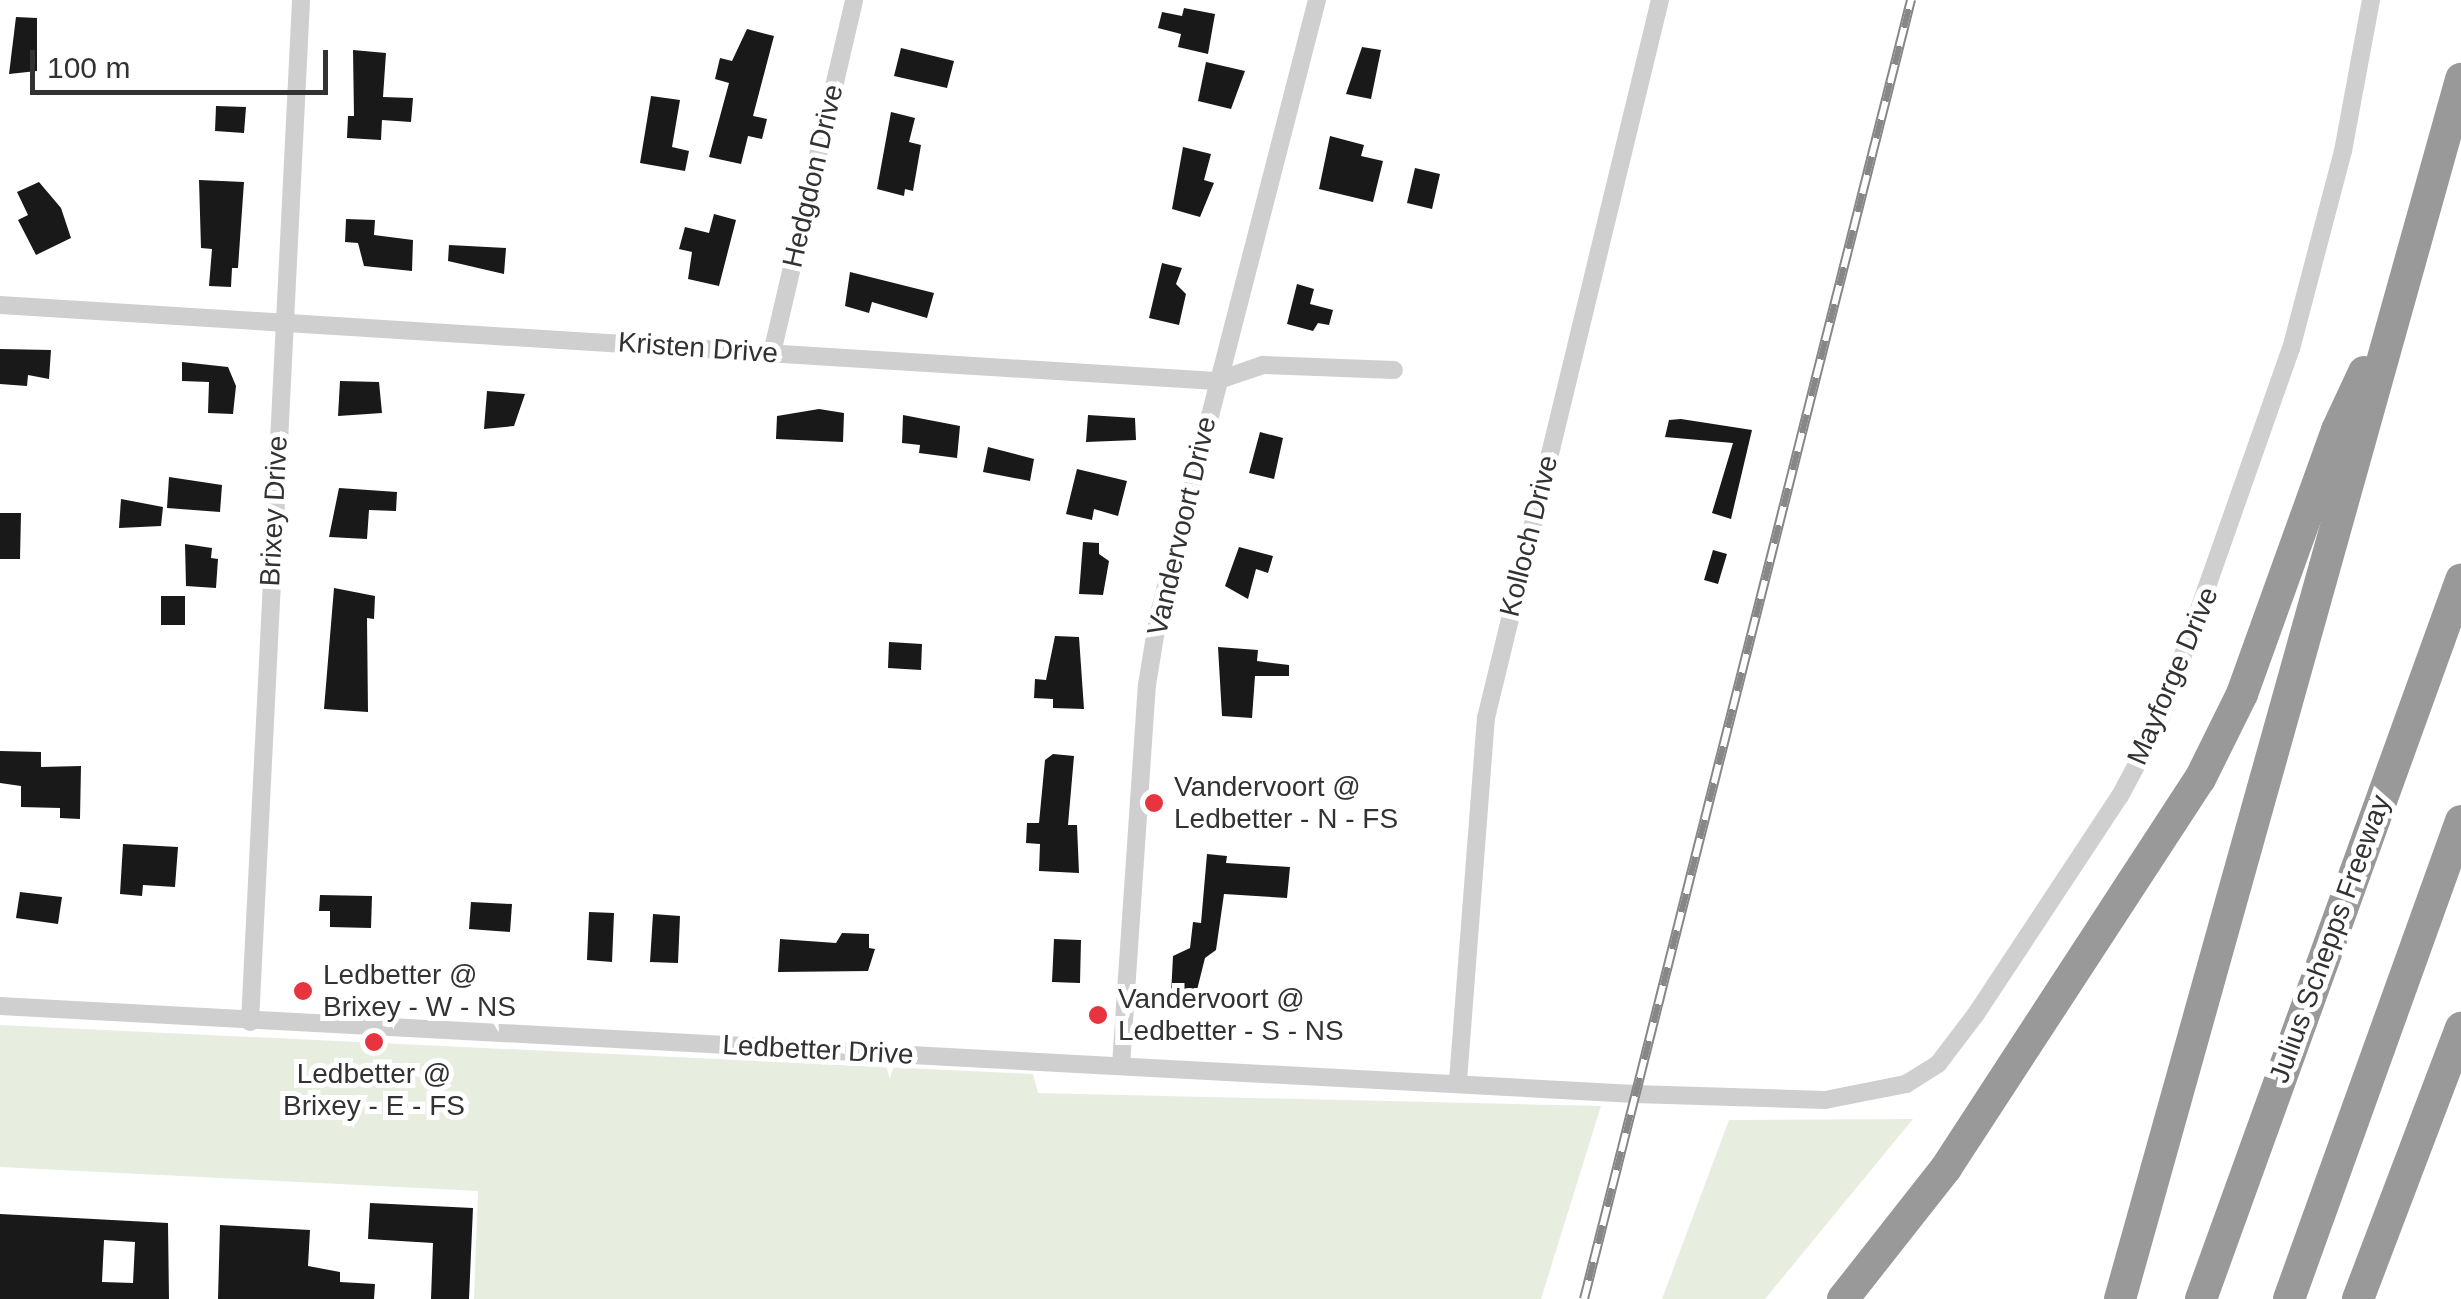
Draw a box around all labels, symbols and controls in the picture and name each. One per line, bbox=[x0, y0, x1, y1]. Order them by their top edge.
scale bar bbox=[35, 30, 332, 92]
text: 100 m bbox=[47, 51, 130, 84]
street label: Hedgdon Drive bbox=[776, 81, 850, 271]
street label: Kristen Drive bbox=[617, 326, 779, 370]
street label: Vandervoort Drive bbox=[1140, 413, 1224, 639]
street label: Brixey Drive bbox=[253, 435, 295, 587]
street label: Kolloch Drive bbox=[1493, 452, 1565, 620]
street label: Mayforge Drive bbox=[2120, 582, 2226, 770]
place label: Vandervoort @ Ledbetter - N - FS bbox=[1174, 770, 1398, 836]
street label: Julius Schepps Freeway bbox=[2262, 791, 2398, 1087]
marker: Vandervoort @ Ledbetter - N - FS bbox=[1143, 792, 1165, 814]
place label: Ledbetter @ Brixey - W - NS bbox=[323, 958, 516, 1024]
marker: Ledbetter @ Brixey - W - NS bbox=[292, 980, 314, 1002]
place label: Vandervoort @ Ledbetter - S - NS bbox=[1118, 982, 1344, 1048]
marker: Vandervoort @ Ledbetter - S - NS bbox=[1087, 1004, 1109, 1026]
street label: Ledbetter Drive bbox=[722, 1028, 914, 1072]
marker: Ledbetter @ Brixey - E - FS bbox=[363, 1031, 385, 1053]
place label: Ledbetter @ Brixey - E - FS bbox=[283, 1057, 465, 1123]

